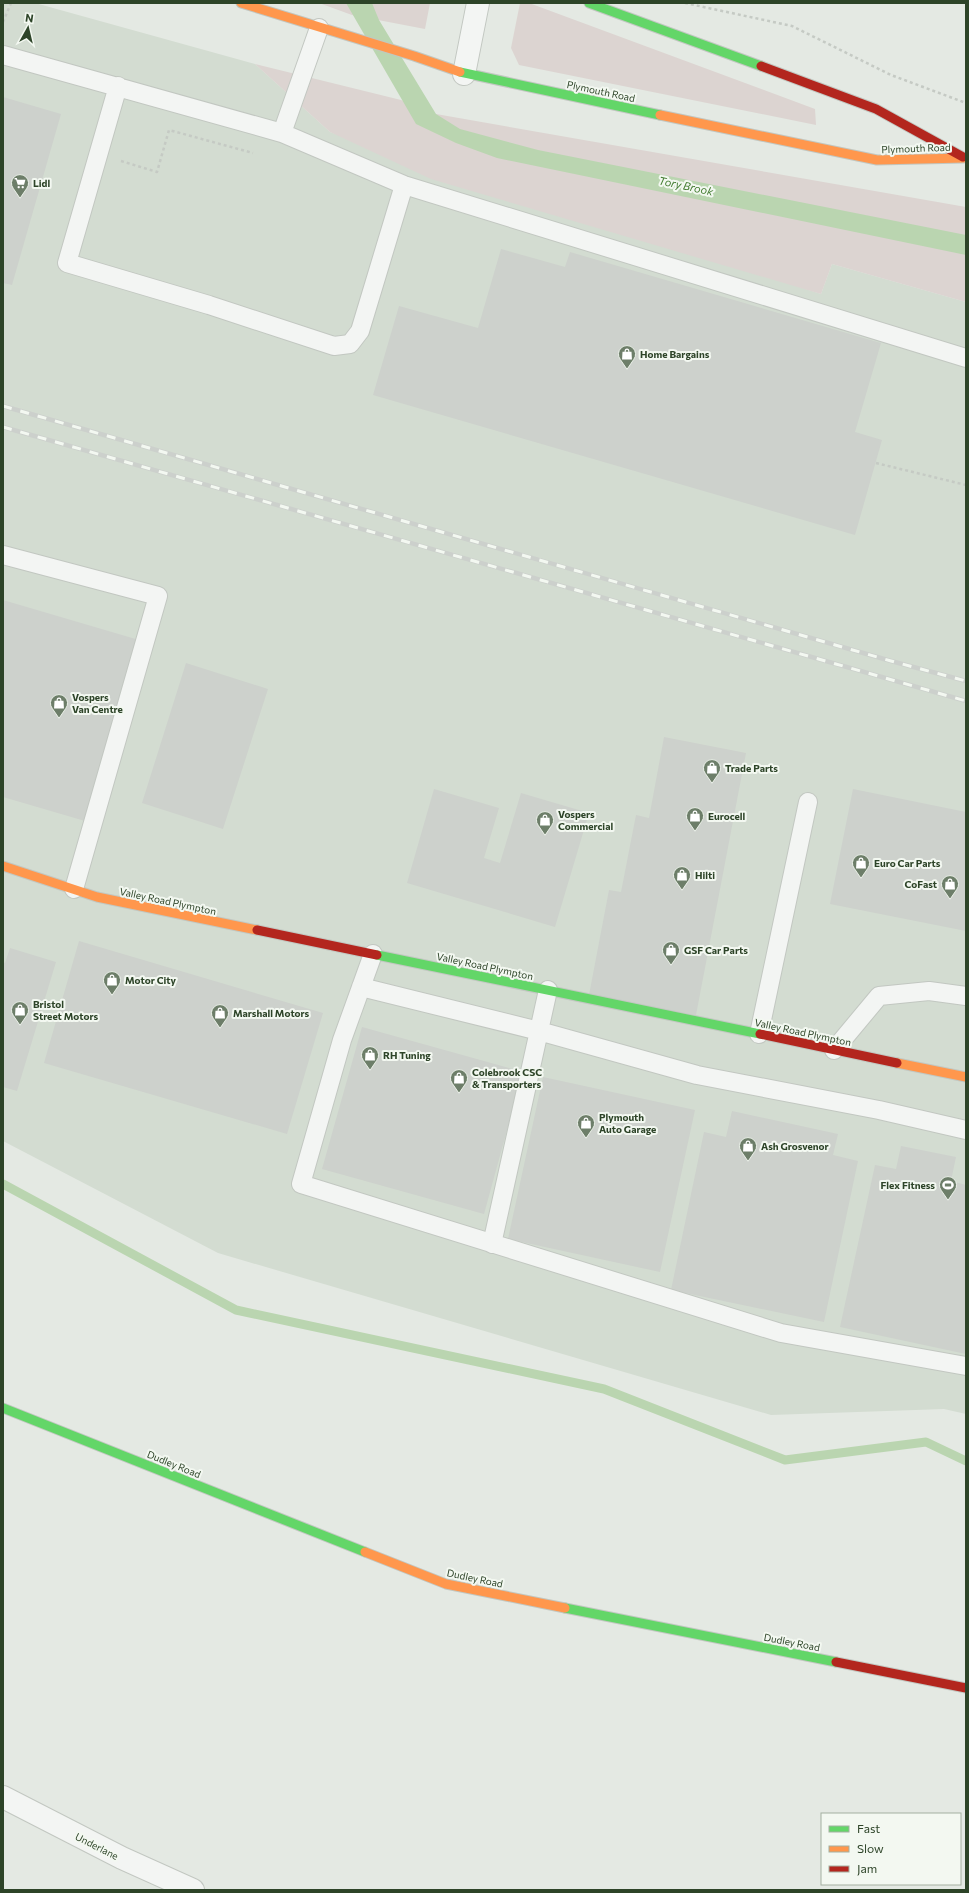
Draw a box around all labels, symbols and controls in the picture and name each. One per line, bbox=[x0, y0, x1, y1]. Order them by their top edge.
north arrow bbox=[8, 8, 48, 48]
text: N bbox=[24, 11, 34, 25]
street label: Plymouth Road bbox=[566, 78, 636, 104]
street label: Plymouth Road bbox=[881, 141, 951, 155]
supermarket icon: Lidl bbox=[10, 173, 30, 198]
water label: Tory Brook bbox=[658, 173, 716, 198]
place label: Lidl bbox=[33, 177, 50, 189]
shop icon: Home Bargains bbox=[617, 344, 637, 369]
place label: Home Bargains bbox=[640, 348, 710, 360]
place label: Vospers Van Centre bbox=[72, 691, 123, 715]
shop icon: Vospers Van Centre bbox=[49, 693, 69, 718]
shop icon: Trade Parts bbox=[702, 758, 722, 783]
place label: Trade Parts bbox=[725, 762, 778, 774]
shop icon: Eurocell bbox=[685, 806, 705, 831]
place label: Vospers Commercial bbox=[558, 808, 613, 832]
shop icon: Vospers Commercial bbox=[535, 810, 555, 835]
place label: Eurocell bbox=[708, 810, 745, 822]
shop icon: Euro Car Parts bbox=[851, 853, 871, 878]
place label: Euro Car Parts bbox=[874, 857, 941, 869]
shop icon: Hilti bbox=[672, 865, 692, 890]
place label: Hilti bbox=[695, 869, 715, 881]
shop icon: CoFast bbox=[940, 874, 960, 899]
place label: CoFast bbox=[905, 878, 937, 890]
street label: Valley Road Plympton bbox=[119, 885, 217, 917]
shop icon: GSF Car Parts bbox=[661, 940, 681, 965]
place label: GSF Car Parts bbox=[684, 944, 748, 956]
street label: Valley Road Plympton bbox=[436, 950, 534, 982]
shop icon: Motor City bbox=[102, 970, 122, 995]
place label: Motor City bbox=[125, 974, 177, 986]
place label: Bristol Street Motors bbox=[33, 998, 98, 1022]
shop icon: Bristol Street Motors bbox=[10, 1000, 30, 1025]
shop icon: Marshall Motors bbox=[210, 1003, 230, 1028]
place label: Marshall Motors bbox=[233, 1007, 310, 1019]
street label: Valley Road Plympton bbox=[754, 1016, 852, 1048]
shop icon: RH Tuning bbox=[360, 1045, 380, 1070]
place label: RH Tuning bbox=[383, 1049, 431, 1061]
place label: Colebrook CSC & Transporters bbox=[472, 1066, 542, 1090]
shop icon: Colebrook CSC & Transporters bbox=[449, 1068, 469, 1093]
place label: Plymouth Auto Garage bbox=[599, 1111, 656, 1135]
shop icon: Plymouth Auto Garage bbox=[576, 1113, 596, 1138]
shop icon: Ash Grosvenor bbox=[738, 1136, 758, 1161]
place label: Ash Grosvenor bbox=[761, 1140, 829, 1152]
sports icon: Flex Fitness bbox=[938, 1175, 958, 1200]
place label: Flex Fitness bbox=[881, 1179, 935, 1191]
street label: Dudley Road bbox=[145, 1448, 203, 1480]
street label: Dudley Road bbox=[446, 1566, 504, 1590]
street label: Dudley Road bbox=[763, 1631, 821, 1653]
legend bbox=[821, 1813, 961, 1885]
text: Fast bbox=[857, 1821, 880, 1835]
street label: Underlane bbox=[73, 1830, 121, 1862]
text: Slow bbox=[857, 1841, 884, 1855]
text: Jam bbox=[857, 1861, 877, 1876]

